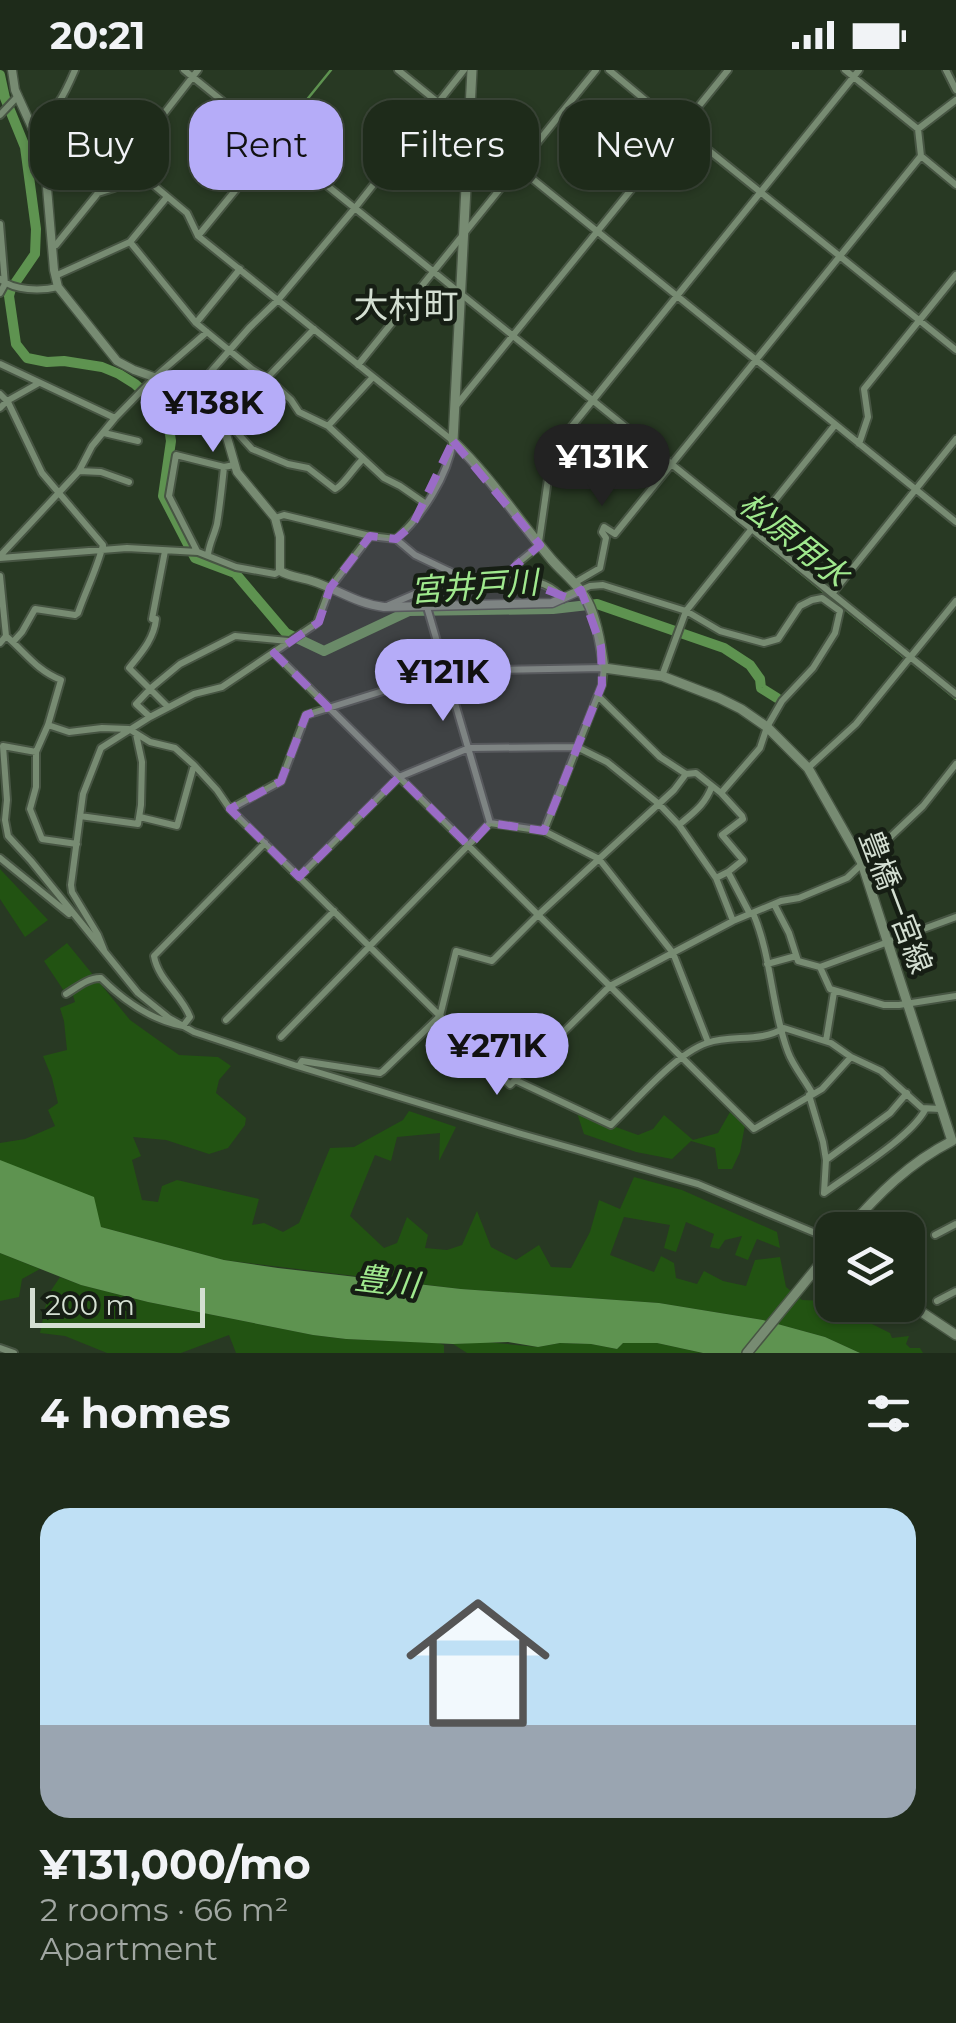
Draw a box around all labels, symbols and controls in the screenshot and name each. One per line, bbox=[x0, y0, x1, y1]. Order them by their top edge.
text: 20:21 bbox=[50, 12, 146, 59]
chip: Buy bbox=[30, 100, 169, 190]
chip: Rent bbox=[189, 100, 343, 190]
chip: Filters bbox=[363, 100, 539, 190]
chip: New bbox=[559, 100, 710, 190]
district label: 大村町 bbox=[353, 284, 459, 327]
pin: ¥138K bbox=[143, 370, 283, 455]
text: ¥138K bbox=[163, 383, 263, 422]
pin: ¥131K bbox=[532, 424, 672, 509]
text: ¥131K bbox=[556, 437, 648, 476]
water label: 松原用水 bbox=[732, 484, 858, 596]
water label: 宮井戸川 bbox=[409, 562, 542, 610]
pin: ¥121K bbox=[373, 639, 513, 724]
text: ¥121K bbox=[397, 652, 489, 691]
street label: 豊橋一宮線 bbox=[852, 825, 940, 979]
pin: ¥271K bbox=[427, 1013, 567, 1098]
text: ¥271K bbox=[448, 1026, 546, 1065]
map controls bbox=[815, 1212, 925, 1322]
button: layers bbox=[815, 1212, 925, 1322]
water label: 豊川 bbox=[353, 1258, 424, 1305]
scale bar bbox=[30, 1283, 205, 1328]
text: 200 m bbox=[45, 1288, 135, 1322]
icon: filters bbox=[861, 1386, 916, 1441]
text: 4 homes bbox=[40, 1387, 231, 1439]
icon: home bbox=[388, 1573, 568, 1753]
text: ¥131,000/mo bbox=[40, 1838, 311, 1890]
text: 2 rooms · 66 m² bbox=[40, 1890, 289, 1929]
text: Apartment bbox=[40, 1929, 218, 1968]

